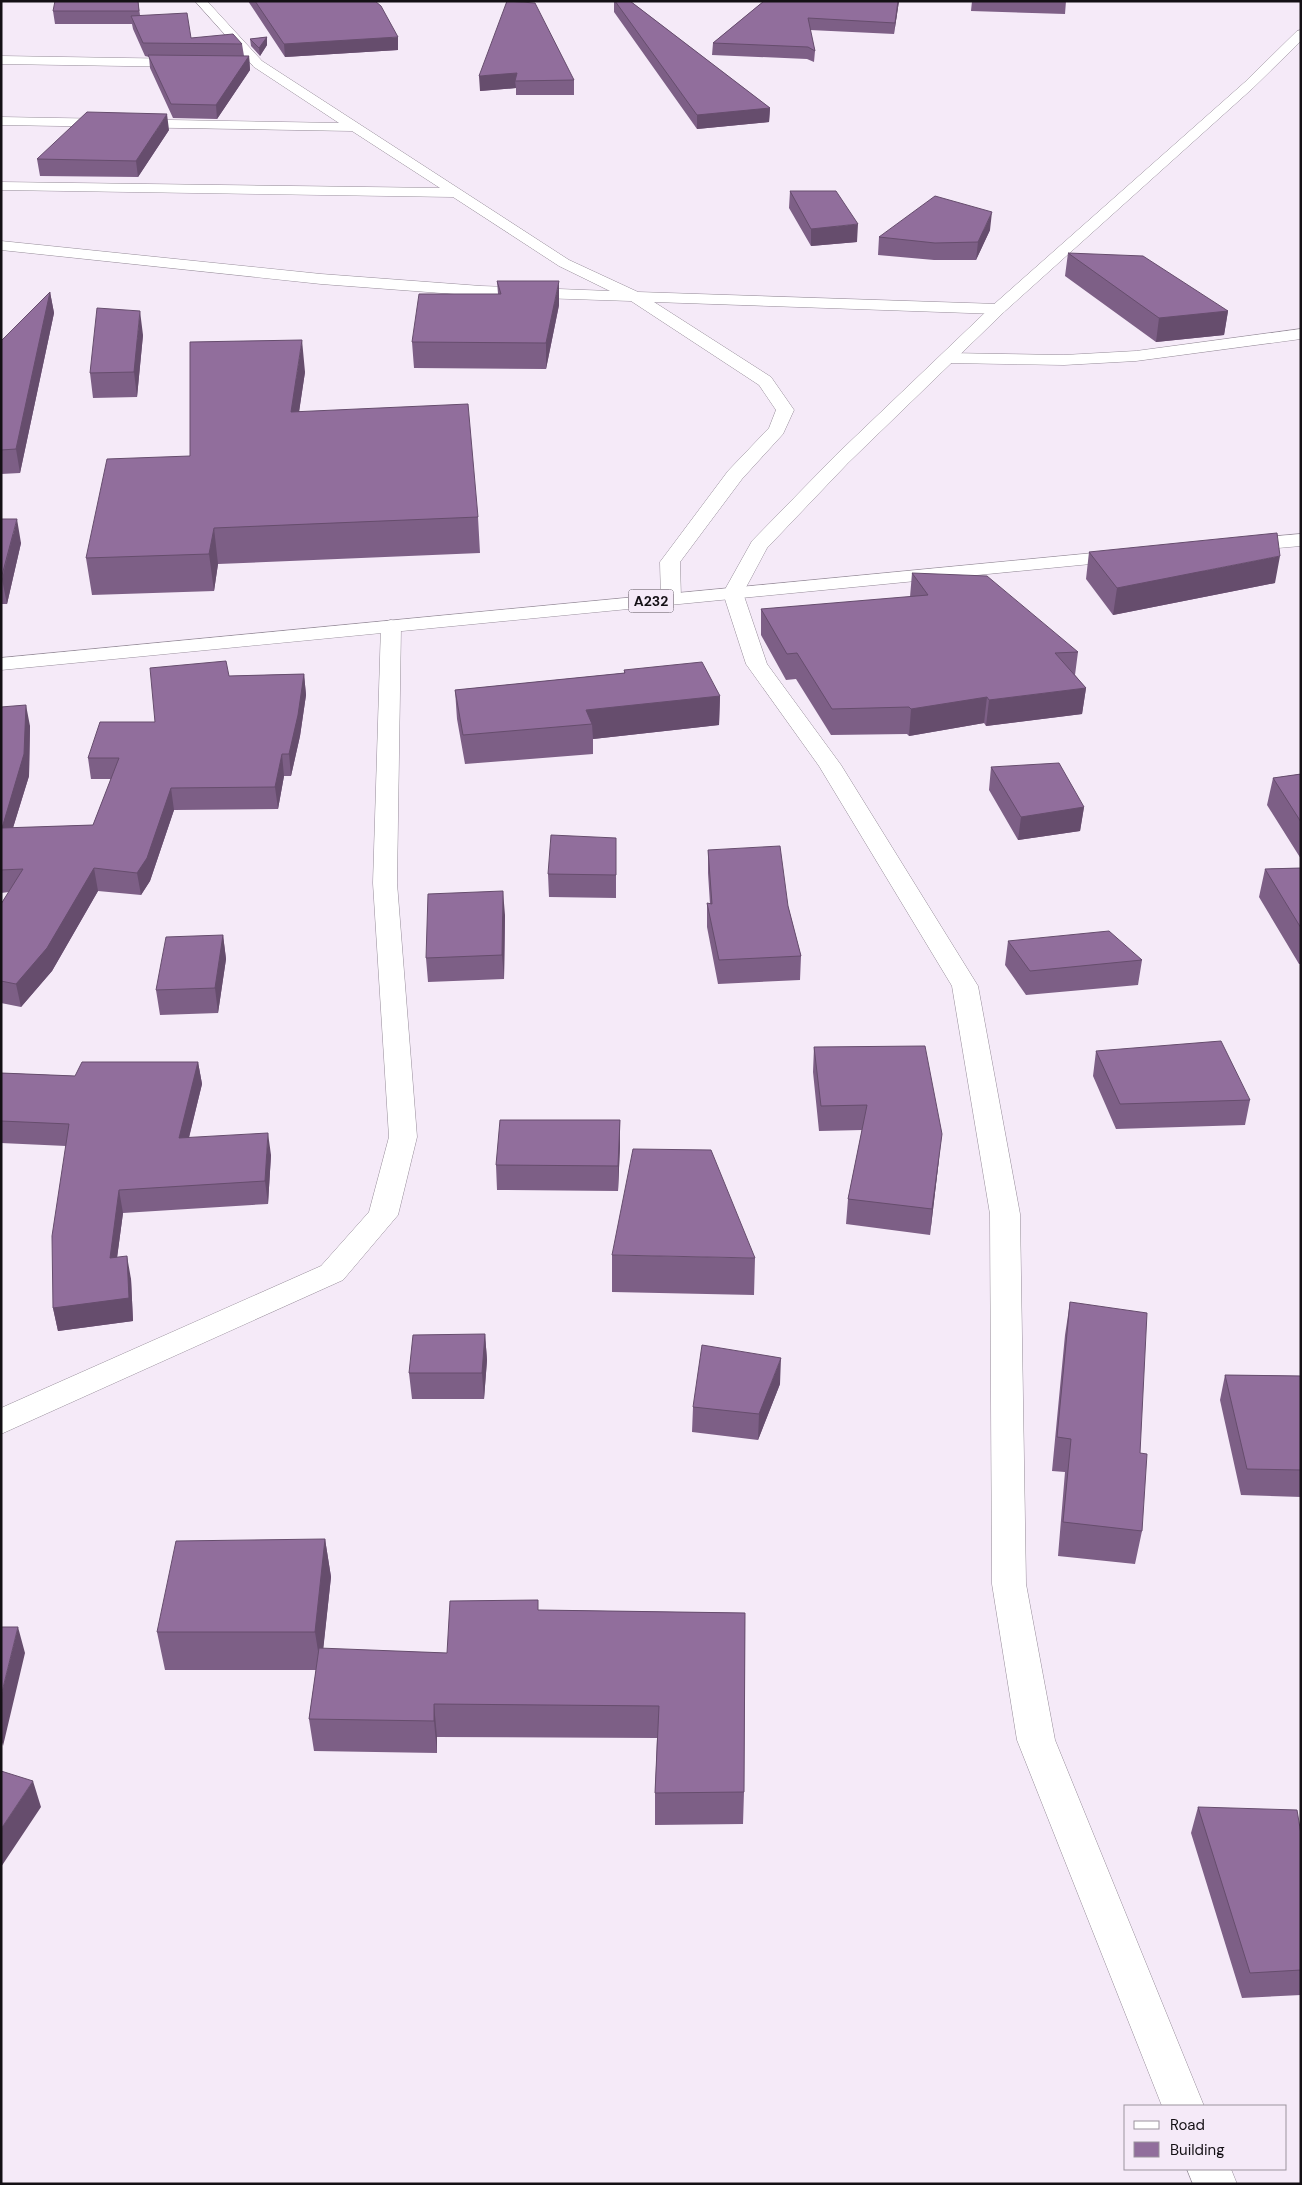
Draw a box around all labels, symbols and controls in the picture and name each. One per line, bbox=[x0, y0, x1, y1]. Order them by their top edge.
road number: A232 bbox=[628, 590, 674, 612]
legend bbox=[1124, 2105, 1287, 2170]
text: Road bbox=[1170, 2115, 1205, 2135]
text: Building bbox=[1170, 2140, 1225, 2160]

